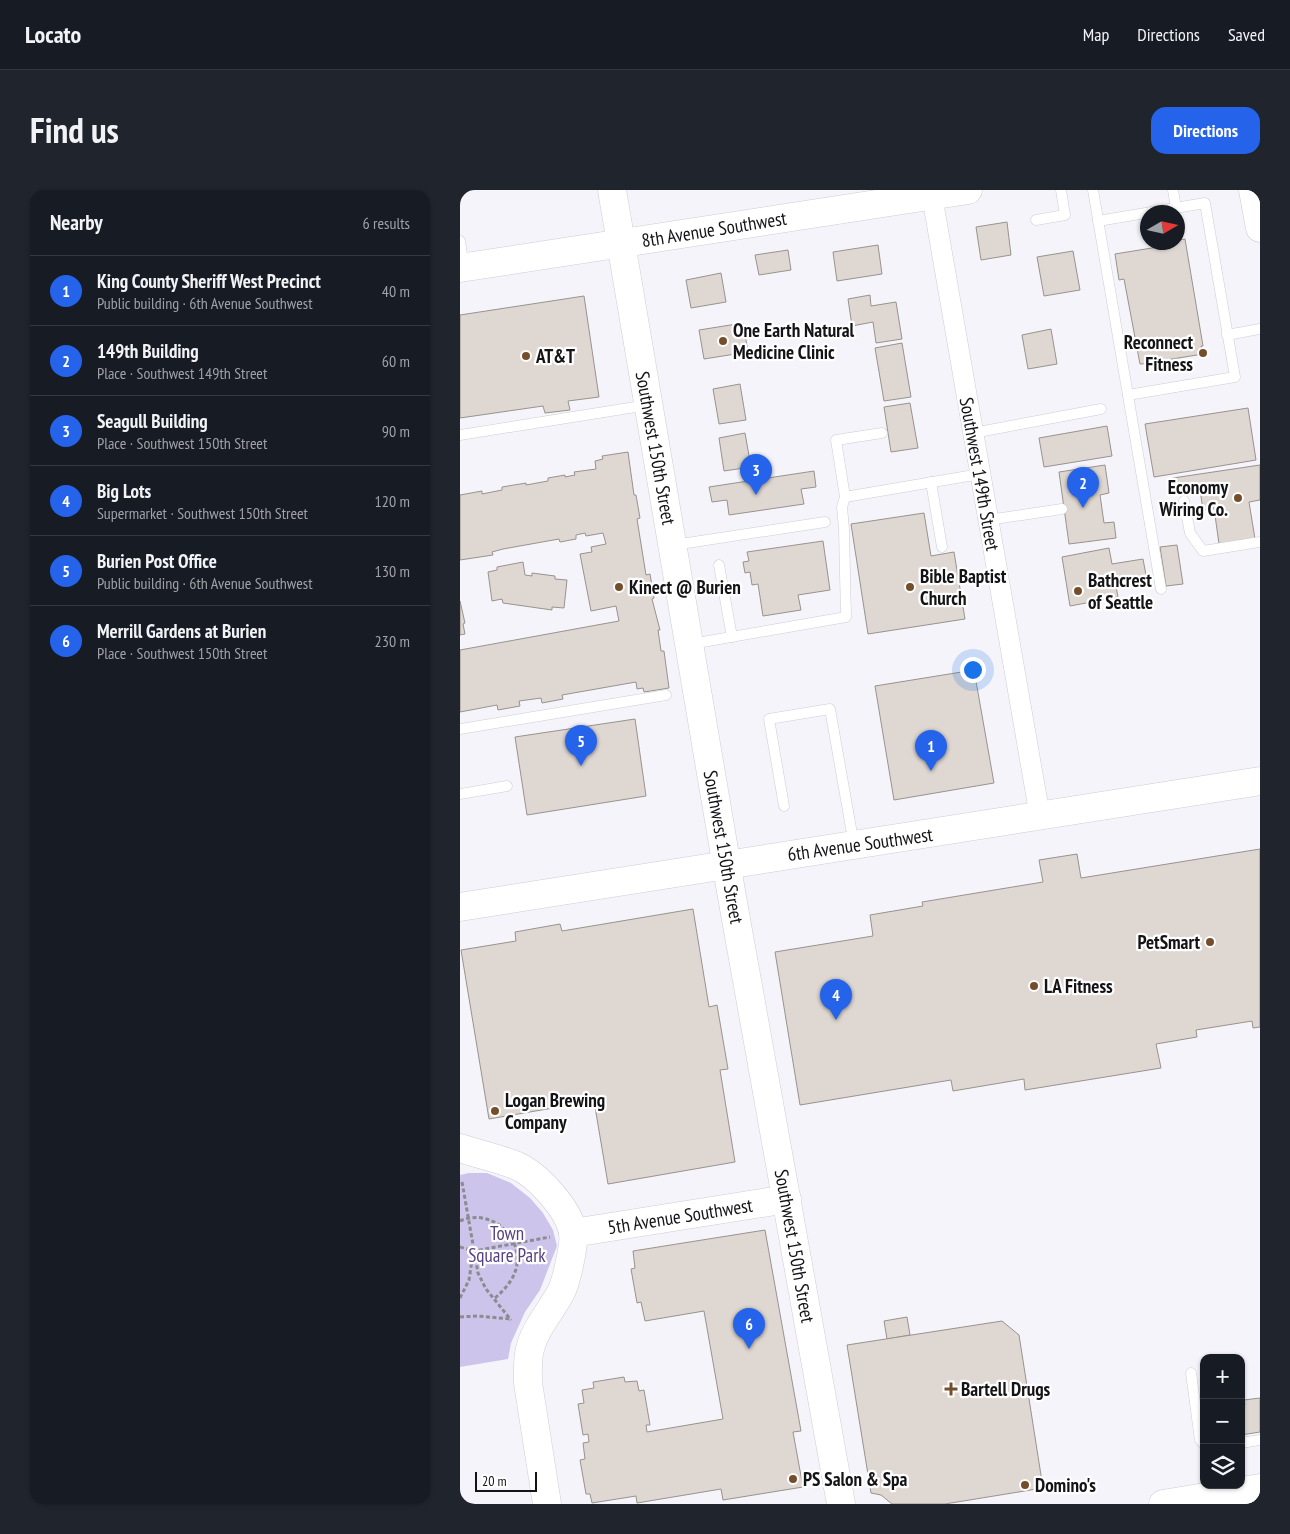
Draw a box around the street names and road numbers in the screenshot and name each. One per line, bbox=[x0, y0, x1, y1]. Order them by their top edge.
street label: 8th Avenue Southwest bbox=[640, 206, 789, 252]
street label: Southwest 150th Street bbox=[631, 369, 681, 527]
street label: Southwest 149th Street bbox=[955, 395, 1005, 553]
street label: Southwest 150th Street bbox=[699, 768, 749, 926]
street label: 6th Avenue Southwest bbox=[786, 822, 935, 866]
street label: Southwest 150th Street bbox=[770, 1167, 820, 1325]
street label: 5th Avenue Southwest bbox=[606, 1193, 755, 1239]

